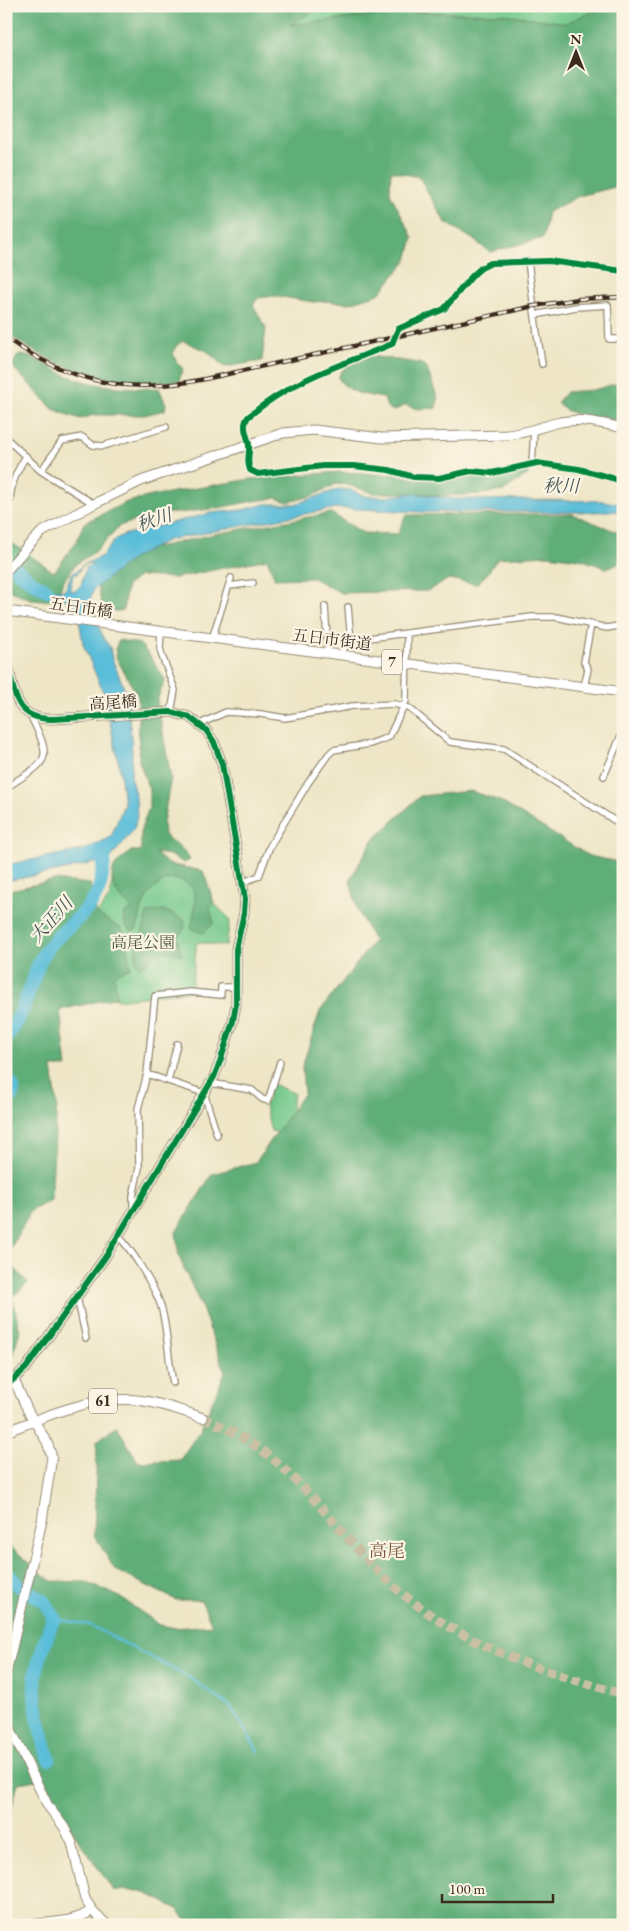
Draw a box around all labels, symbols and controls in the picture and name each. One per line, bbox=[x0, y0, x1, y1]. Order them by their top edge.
north arrow bbox=[552, 28, 602, 78]
text: N bbox=[570, 30, 582, 48]
water label: 秋川 bbox=[543, 474, 581, 497]
water label: 秋川 bbox=[133, 502, 176, 536]
street label: 五日市橋 bbox=[48, 593, 114, 622]
street label: 五日市街道 bbox=[291, 624, 373, 655]
road number: 7 bbox=[382, 650, 402, 674]
street label: 高尾橋 bbox=[88, 690, 138, 715]
water label: 大正川 bbox=[24, 890, 79, 947]
park label: 高尾公園 bbox=[111, 932, 175, 953]
road number: 61 bbox=[89, 1388, 117, 1414]
district label: 高尾 bbox=[369, 1539, 405, 1562]
scale bar bbox=[442, 1871, 553, 1903]
text: 100 m bbox=[449, 1879, 486, 1898]

